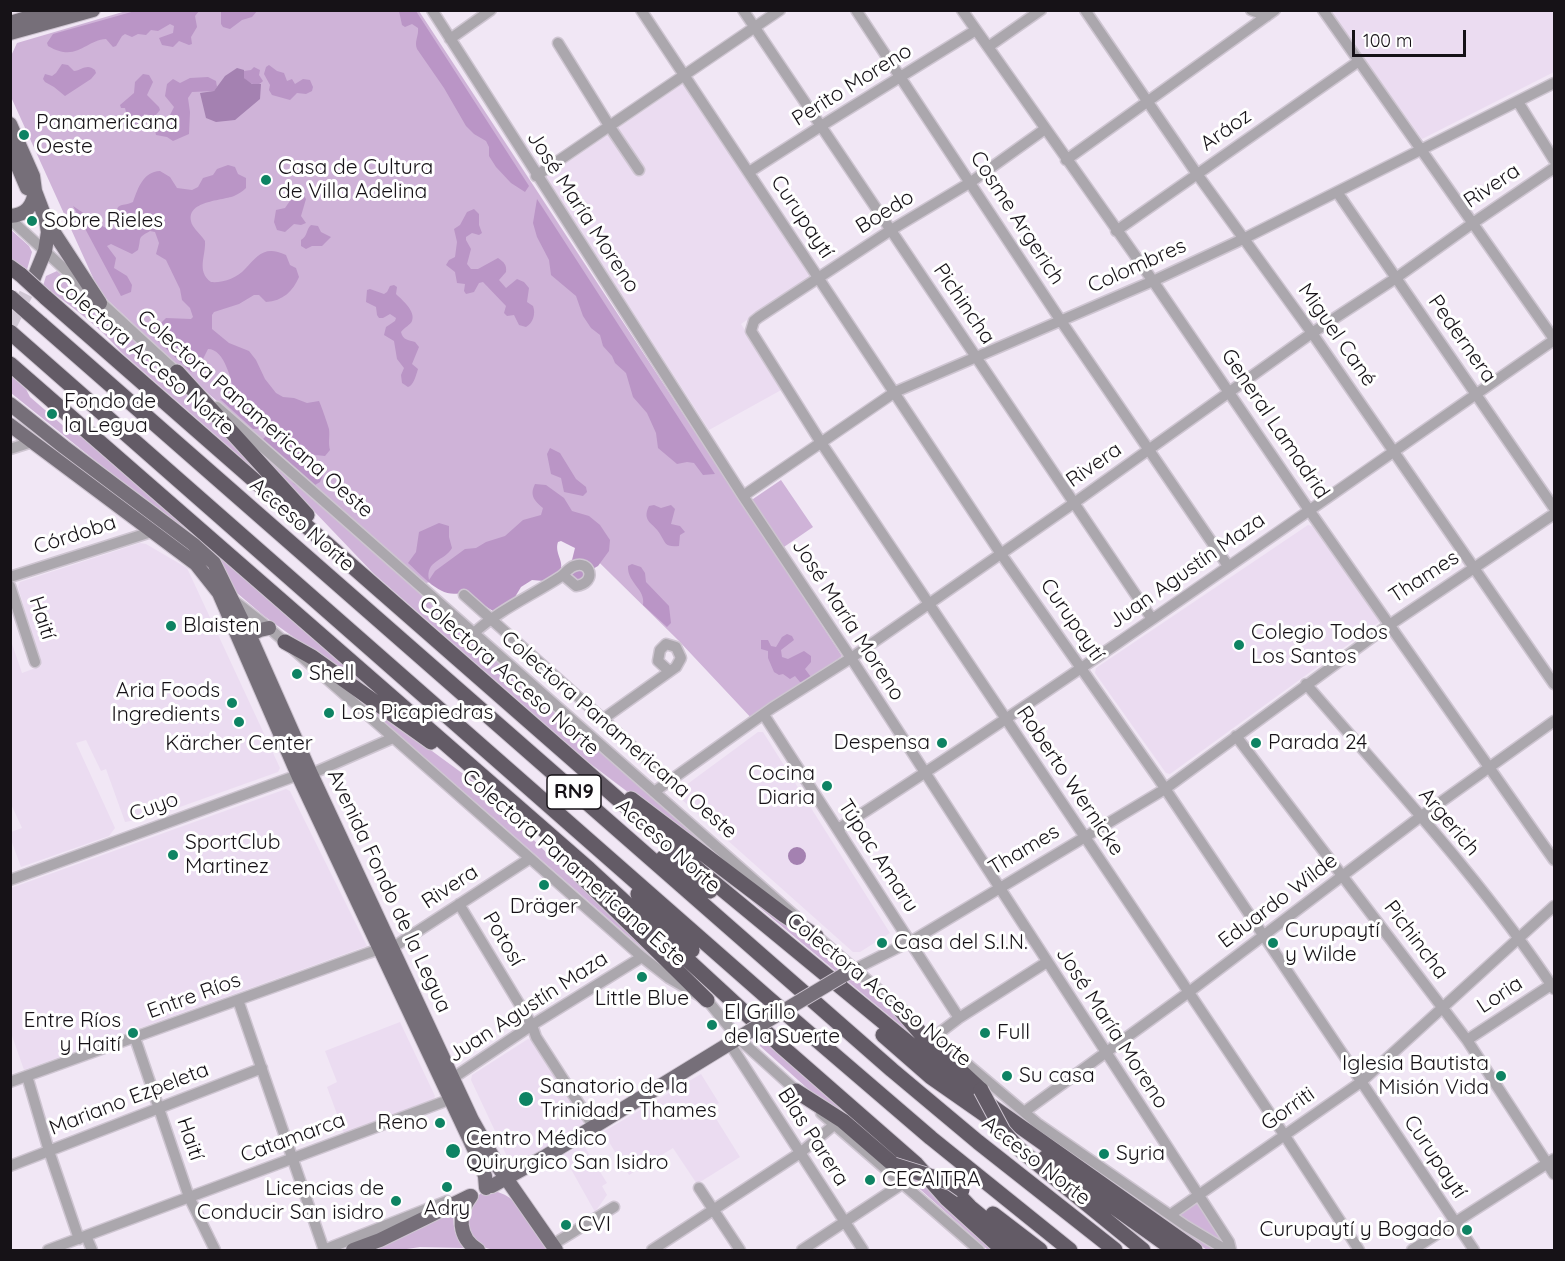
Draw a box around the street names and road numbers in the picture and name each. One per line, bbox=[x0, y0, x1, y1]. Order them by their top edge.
street label: Perito Moreno bbox=[787, 38, 917, 132]
street label: Aráoz bbox=[1196, 103, 1256, 157]
street label: José María Moreno bbox=[521, 126, 645, 298]
street label: Cosme Argerich bbox=[964, 146, 1070, 290]
street label: Rivera bbox=[1459, 158, 1525, 214]
street label: Curupaytí bbox=[765, 171, 839, 263]
street label: Boedo bbox=[851, 184, 919, 240]
street label: Colombres bbox=[1084, 233, 1190, 299]
street label: Pichincha bbox=[928, 259, 1000, 349]
street label: Colectora Acceso Norte bbox=[49, 271, 239, 441]
street label: Miguel Cané bbox=[1292, 279, 1382, 391]
street label: Pedernera bbox=[1423, 290, 1501, 388]
street label: Colectora Panamericana Oeste bbox=[132, 305, 378, 523]
street label: General Lamadrid bbox=[1216, 344, 1334, 504]
street label: Rivera bbox=[1061, 437, 1127, 493]
street label: Acceso Norte bbox=[245, 473, 359, 577]
street label: Juan Agustín Maza bbox=[1104, 508, 1270, 634]
street label: Córdoba bbox=[31, 510, 119, 560]
street label: José María Moreno bbox=[786, 534, 910, 706]
street label: Thames bbox=[1384, 545, 1464, 609]
street label: Curupaytí bbox=[1035, 574, 1109, 666]
street label: Colectora Acceso Norte bbox=[414, 591, 604, 761]
street label: Haití bbox=[23, 593, 61, 643]
street label: Colectora Panamericana Oeste bbox=[496, 626, 742, 844]
street label: Roberto Wernicke bbox=[1011, 701, 1129, 861]
street label: Colectora Panamericana Este bbox=[457, 764, 691, 972]
street label: Avenida Fondo de la Legua bbox=[322, 765, 456, 1017]
road number: RN9 bbox=[547, 775, 601, 809]
street label: Argerich bbox=[1413, 783, 1485, 861]
street label: Cuyo bbox=[126, 787, 182, 827]
street label: Acceso Norte bbox=[611, 794, 725, 898]
street label: Túpac Amaru bbox=[832, 795, 924, 917]
street label: Thames bbox=[984, 819, 1064, 881]
street label: Eduardo Wilde bbox=[1214, 848, 1342, 954]
street label: Rivera bbox=[417, 860, 483, 914]
street label: Pichincha bbox=[1378, 896, 1454, 984]
street label: Potosí bbox=[477, 907, 529, 971]
street label: Colectora Acceso Norte bbox=[782, 908, 976, 1072]
street label: José María Moreno bbox=[1050, 942, 1174, 1114]
street label: Juan Agustín Maza bbox=[443, 946, 613, 1068]
street label: Entre Ríos bbox=[144, 967, 244, 1025]
street label: Loria bbox=[1473, 971, 1527, 1019]
street label: Mariano Ezpeleta bbox=[46, 1057, 212, 1141]
street label: Gorriti bbox=[1256, 1082, 1320, 1136]
street label: Blas Parera bbox=[772, 1083, 854, 1191]
street label: Catamarca bbox=[237, 1107, 349, 1169]
street label: Acceso Norte bbox=[977, 1111, 1095, 1211]
street label: Curupaytí bbox=[1398, 1111, 1472, 1203]
street label: Haití bbox=[171, 1114, 209, 1164]

